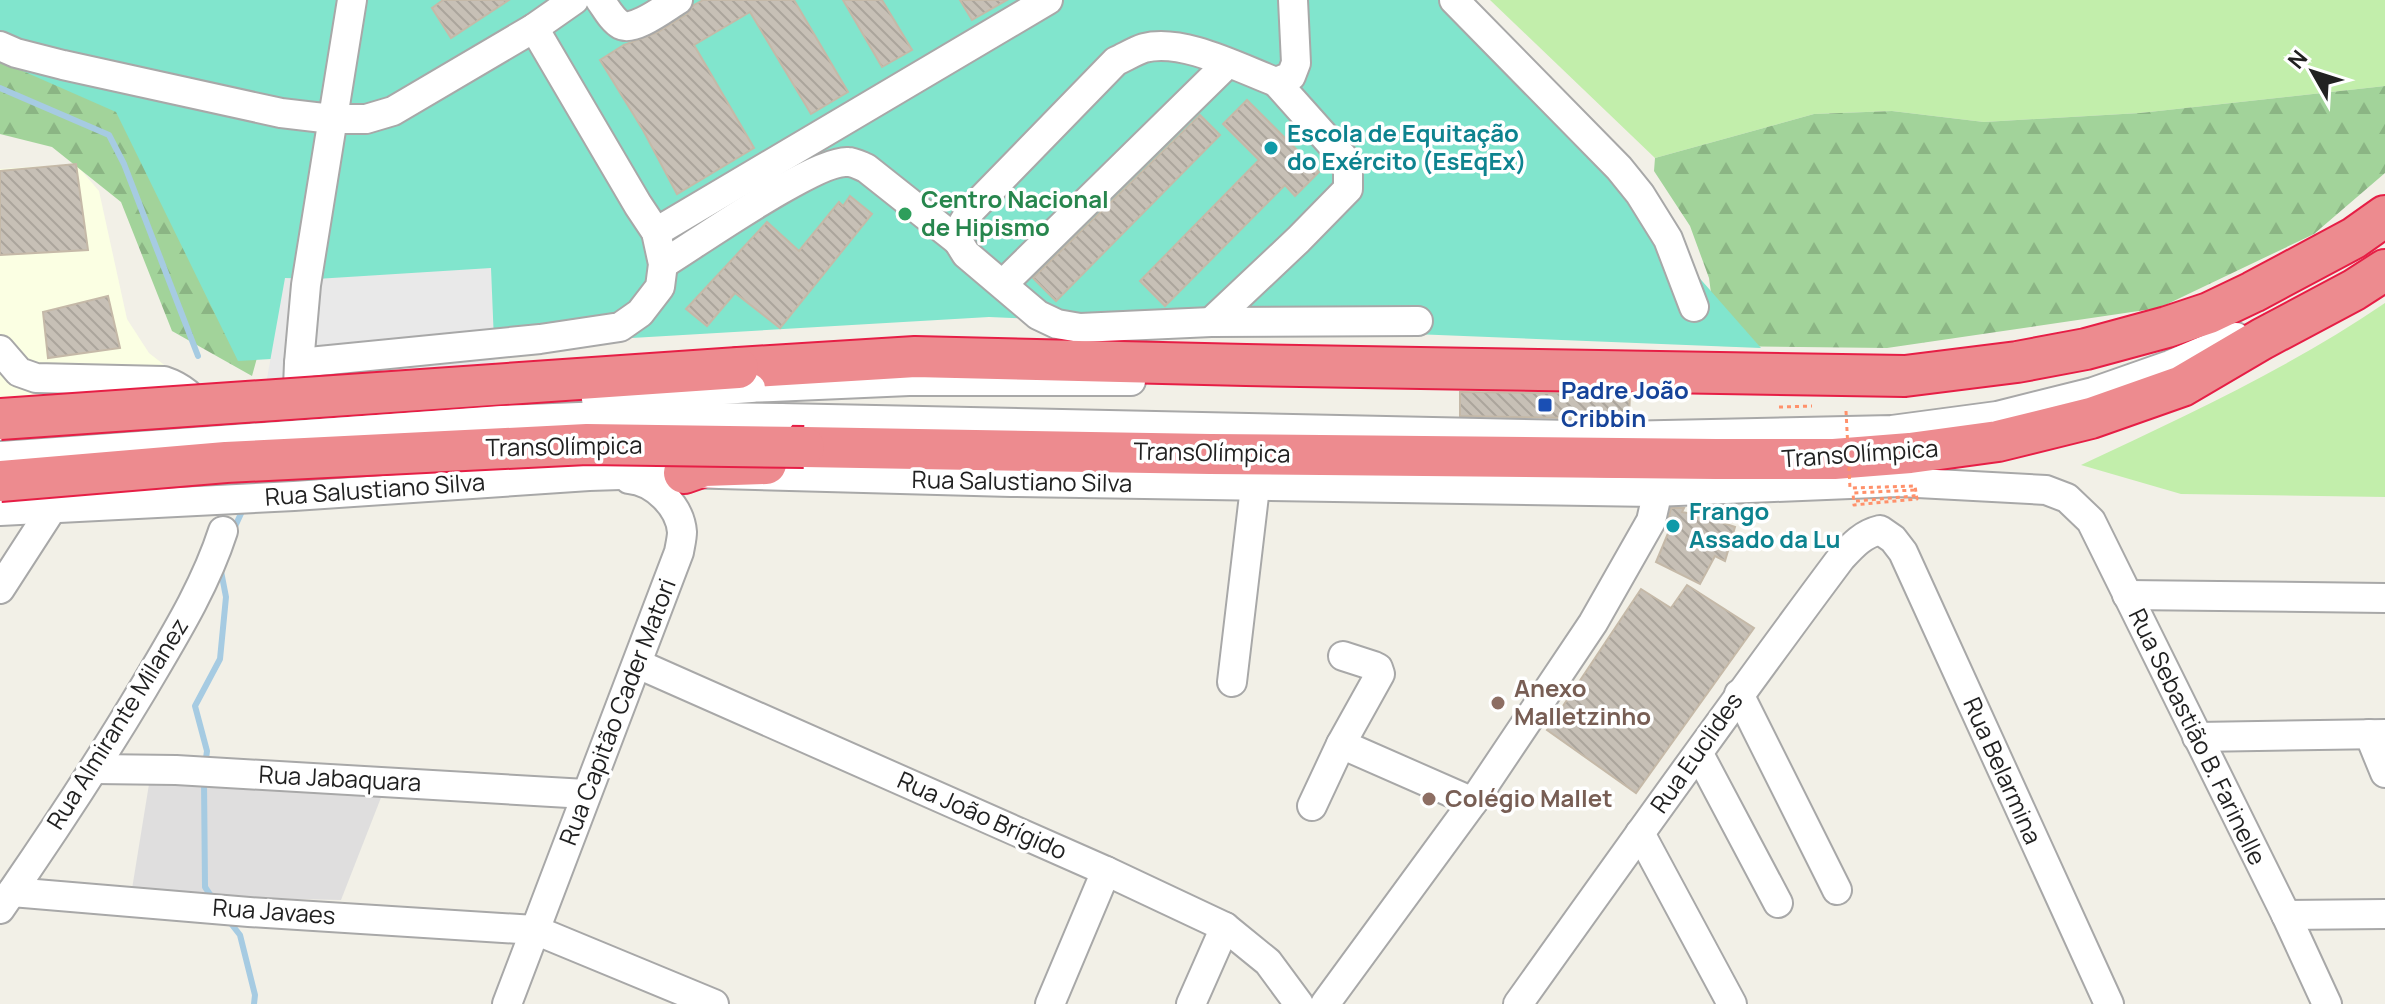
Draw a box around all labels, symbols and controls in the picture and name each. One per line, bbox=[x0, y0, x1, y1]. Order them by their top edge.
north arrow bbox=[2273, 32, 2353, 112]
text: N bbox=[2281, 44, 2314, 75]
place label: Escola de Equitação do Exército (EsEqEx) bbox=[1287, 116, 1527, 177]
marker: Escola de Equitação do Exército (EsEqEx) bbox=[1262, 139, 1280, 157]
place label: Centro Nacional de Hipismo bbox=[921, 182, 1109, 243]
marker: Centro Nacional de Hipismo bbox=[896, 205, 914, 223]
place label: Padre João Cribbin bbox=[1561, 373, 1689, 434]
marker: Padre João Cribbin bbox=[1536, 396, 1554, 414]
street label: TransOlímpica bbox=[485, 428, 643, 463]
street label: TransOlímpica bbox=[1781, 431, 1939, 474]
street label: TransOlímpica bbox=[1133, 434, 1291, 469]
street label: Rua Salustiano Silva bbox=[911, 462, 1133, 499]
street label: Rua Salustiano Silva bbox=[264, 464, 486, 513]
place label: Frango Assado da Lu bbox=[1689, 494, 1841, 555]
marker: Frango Assado da Lu bbox=[1664, 517, 1682, 535]
street label: Rua Capitão Cader Matori bbox=[550, 573, 683, 850]
street label: Rua Sebastião B. Farinelle bbox=[2122, 603, 2275, 870]
street label: Rua Almirante Milanez bbox=[38, 611, 195, 835]
place label: Anexo Malletzinho bbox=[1514, 671, 1651, 732]
street label: Rua Euclides bbox=[1642, 685, 1750, 819]
street label: Rua Belarmina bbox=[1956, 692, 2050, 849]
marker: Anexo Malletzinho bbox=[1489, 694, 1507, 712]
street label: Rua Jabaquara bbox=[258, 757, 422, 798]
street label: Rua João Brígido bbox=[893, 762, 1073, 867]
place label: Colégio Mallet bbox=[1445, 781, 1613, 814]
marker: Colégio Mallet bbox=[1420, 790, 1438, 808]
street label: Rua Javaes bbox=[212, 890, 337, 931]

